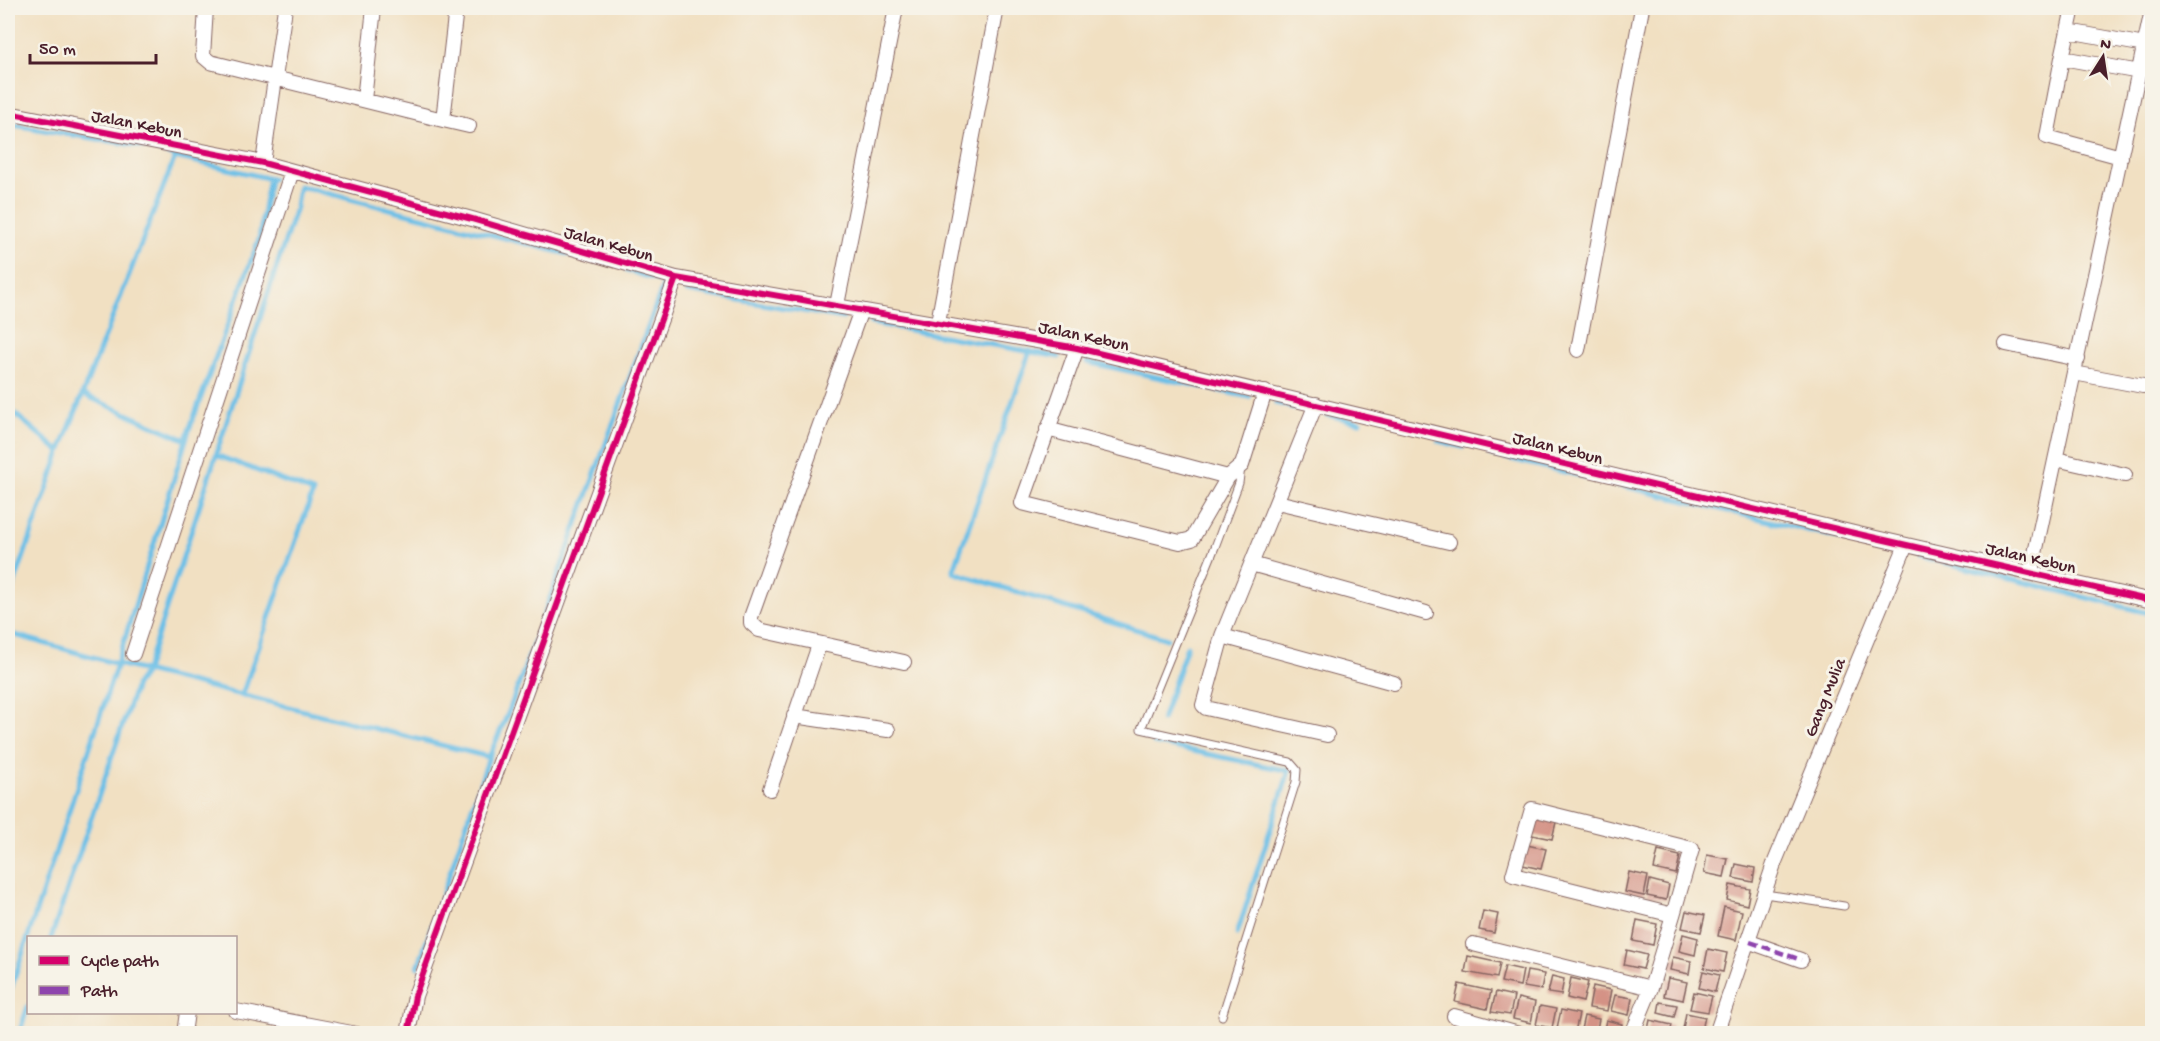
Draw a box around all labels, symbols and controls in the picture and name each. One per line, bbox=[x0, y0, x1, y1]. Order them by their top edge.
scale bar bbox=[30, 27, 156, 65]
north arrow bbox=[2073, 27, 2133, 87]
text: N bbox=[2098, 35, 2113, 56]
text: 50 m bbox=[39, 40, 76, 61]
street label: Jalan Kebun bbox=[89, 106, 184, 145]
street label: Jalan Kebun bbox=[561, 223, 656, 268]
street label: Jalan Kebun bbox=[1036, 318, 1131, 357]
street label: Jalan Kebun bbox=[1510, 428, 1605, 471]
street label: Jalan Kebun bbox=[1983, 539, 2078, 580]
street label: Gang Mulia bbox=[1801, 655, 1852, 740]
legend bbox=[27, 936, 237, 1014]
text: Cycle path bbox=[81, 952, 159, 973]
text: Path bbox=[80, 982, 118, 1003]

